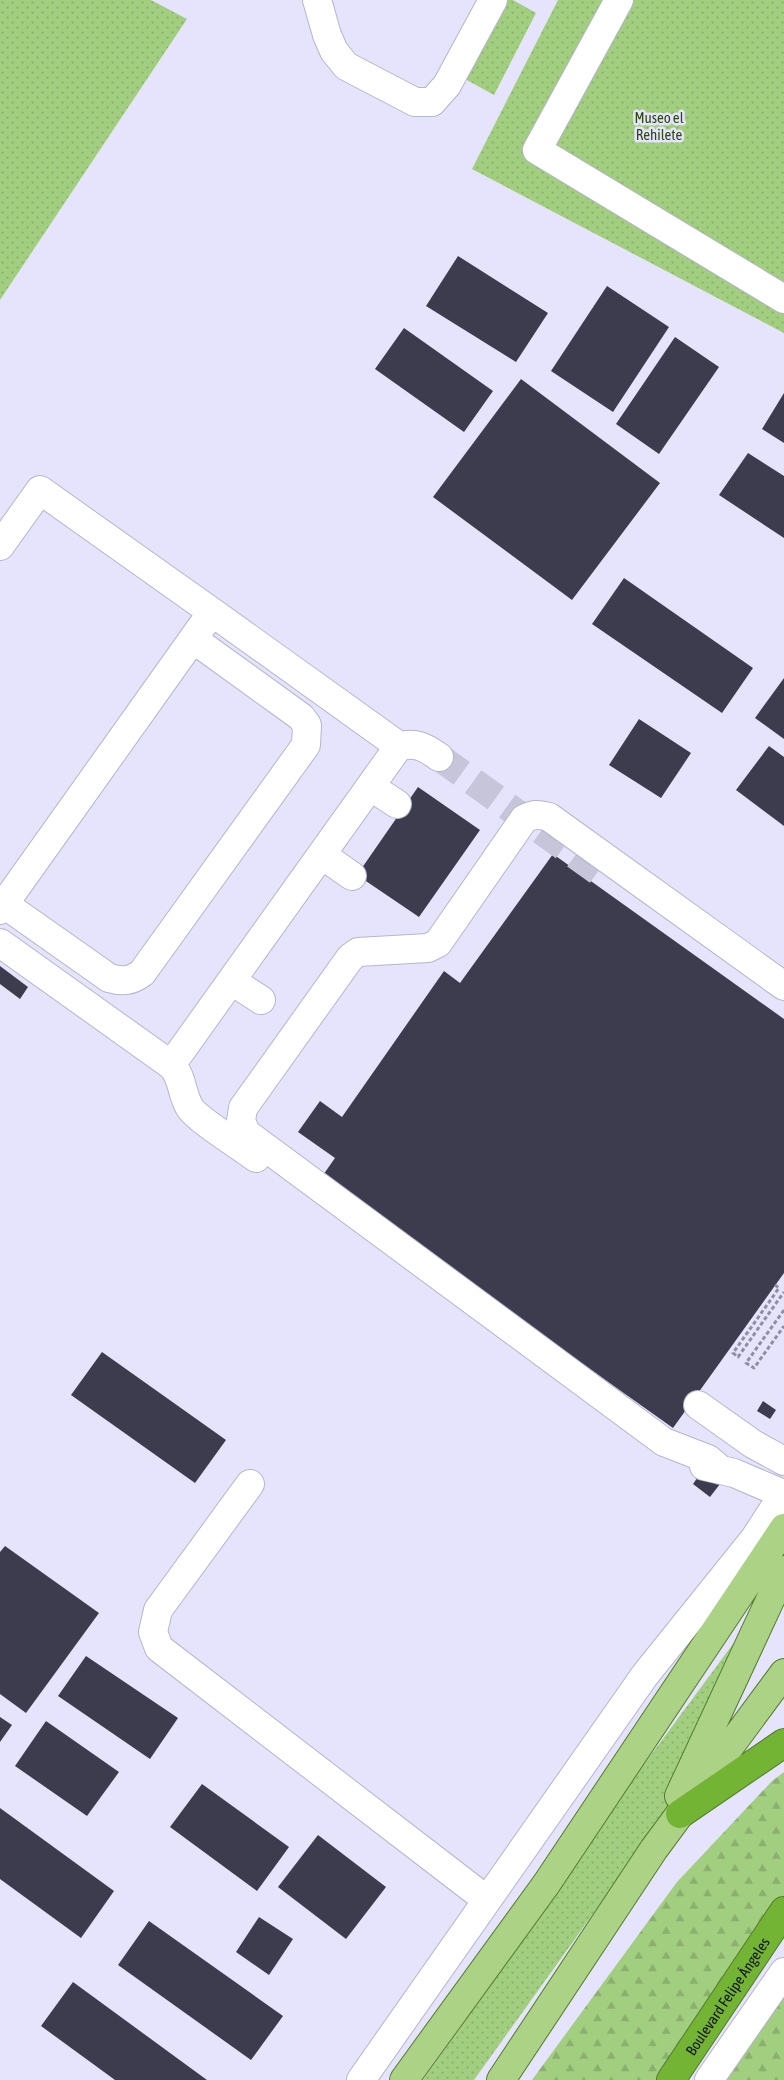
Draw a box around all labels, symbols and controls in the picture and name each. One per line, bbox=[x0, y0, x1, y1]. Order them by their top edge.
park label: Museo el Rehilete bbox=[634, 109, 684, 143]
street label: Boulevard Felipe Ángeles bbox=[682, 1934, 773, 2058]

